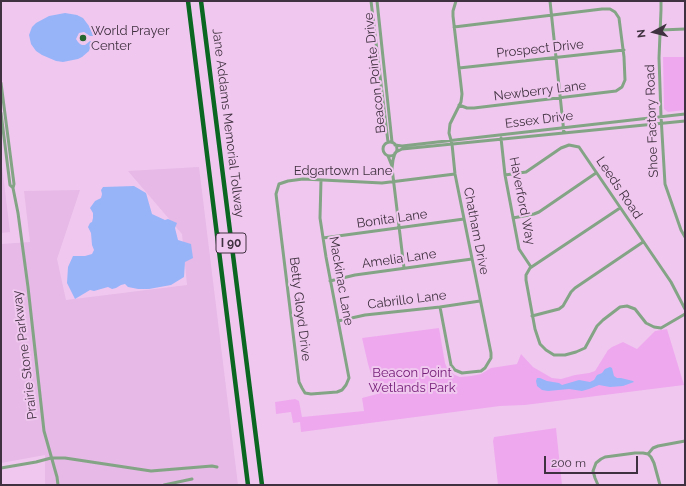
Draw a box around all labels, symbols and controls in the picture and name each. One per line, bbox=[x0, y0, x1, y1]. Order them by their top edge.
street label: Beacon Pointe Drive bbox=[361, 12, 389, 134]
north arrow bbox=[634, 12, 674, 52]
place label: World Prayer Center bbox=[91, 23, 169, 54]
street label: Jane Addams Memorial Tollway bbox=[209, 28, 247, 218]
text: N bbox=[635, 29, 649, 38]
marker: World Prayer Center bbox=[78, 33, 88, 43]
street label: Prospect Drive bbox=[495, 37, 585, 61]
street label: Shoe Factory Road bbox=[642, 64, 662, 178]
street label: Newberry Lane bbox=[493, 78, 587, 104]
street label: Essex Drive bbox=[504, 108, 574, 132]
street label: Leeds Road bbox=[593, 154, 645, 222]
street label: Haverford Way bbox=[506, 155, 538, 247]
street label: Edgartown Lane bbox=[294, 163, 392, 179]
street label: Chatham Drive bbox=[460, 186, 492, 276]
street label: Bonita Lane bbox=[356, 206, 428, 232]
road number: I 90 bbox=[216, 233, 246, 253]
street label: Mackinac Lane bbox=[325, 235, 357, 327]
street label: Amelia Lane bbox=[361, 246, 437, 272]
street label: Betty Gloyd Drive bbox=[286, 256, 314, 362]
street label: Cabrillo Lane bbox=[367, 287, 447, 313]
street label: Prairie Stone Parkway bbox=[9, 290, 41, 420]
park label: Beacon Point Wetlands Park bbox=[368, 365, 456, 396]
scale bar bbox=[546, 448, 640, 474]
text: 200 m bbox=[551, 456, 586, 470]

